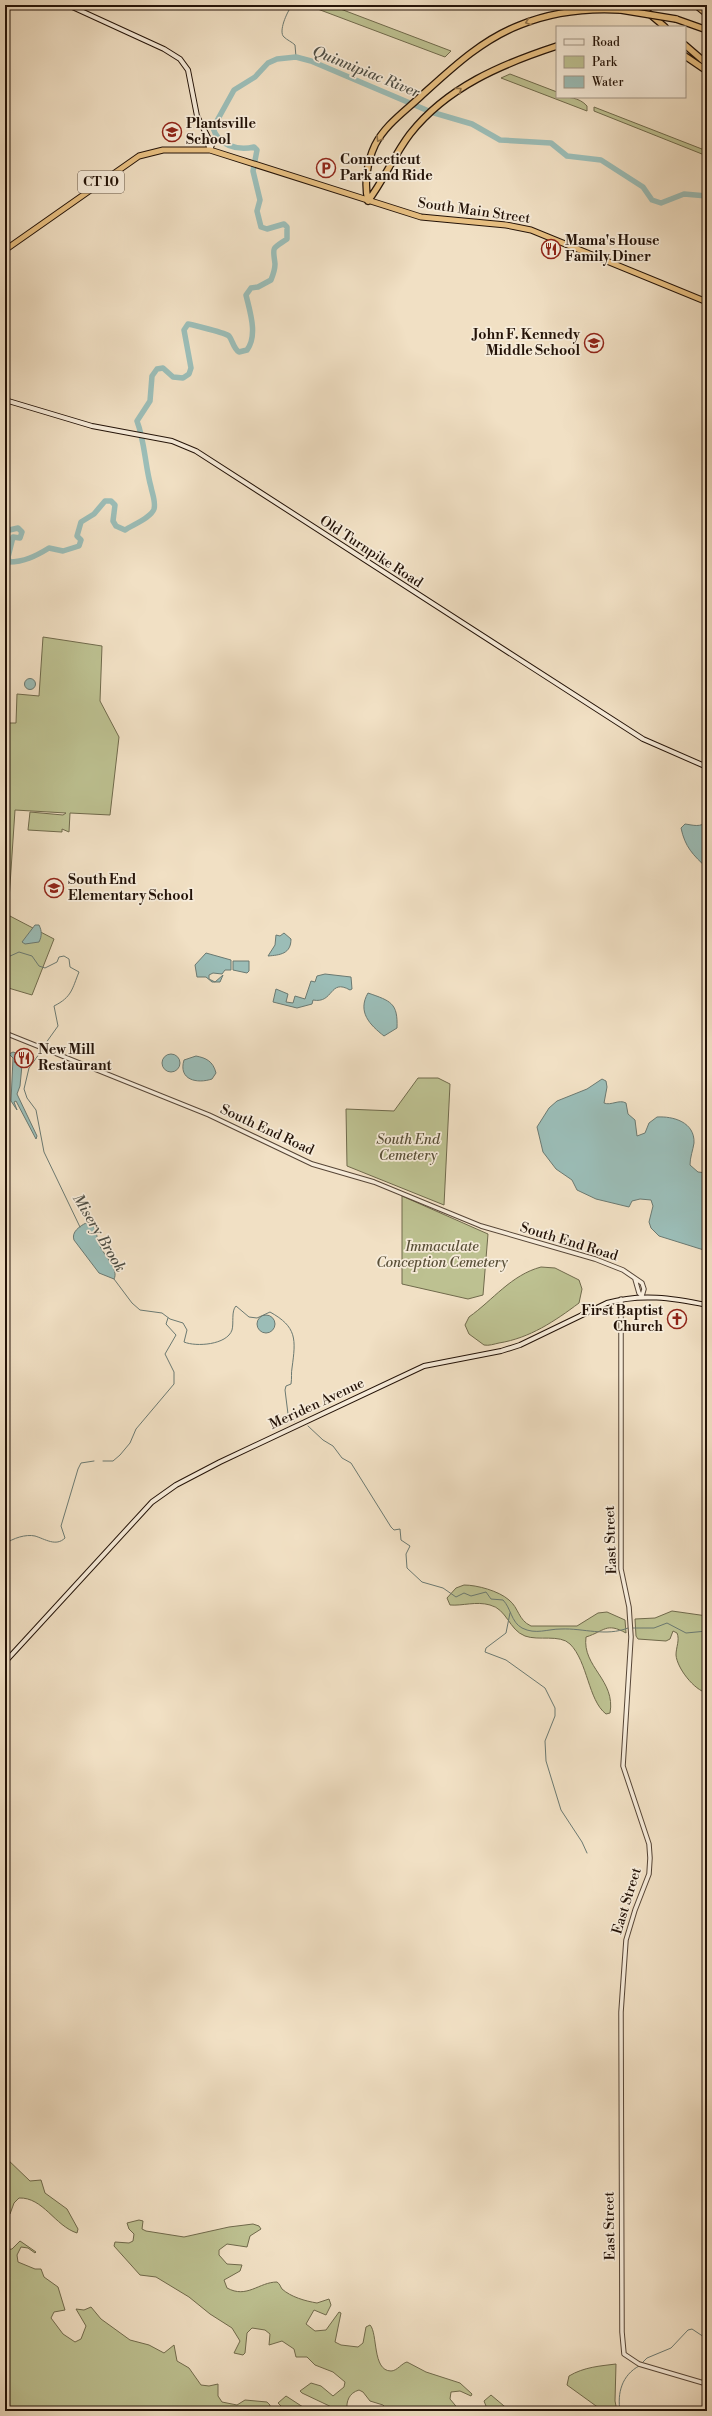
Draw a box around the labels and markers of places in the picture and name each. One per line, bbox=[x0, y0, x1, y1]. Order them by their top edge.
place label: Plantsville School bbox=[186, 115, 256, 149]
school or university icon: Plantsville School bbox=[161, 121, 183, 143]
place label: Connecticut Park and Ride bbox=[340, 151, 433, 185]
parking icon: Connecticut Park and Ride bbox=[315, 157, 337, 179]
place label: Mama's House Family Diner bbox=[565, 232, 660, 266]
restaurant icon: Mama's House Family Diner bbox=[540, 238, 562, 260]
place label: John F. Kennedy Middle School bbox=[471, 326, 581, 360]
school or university icon: John F. Kennedy Middle School bbox=[583, 332, 605, 354]
place label: South End Elementary School bbox=[68, 871, 194, 905]
school or university icon: South End Elementary School bbox=[43, 877, 65, 899]
place label: New Mill Restaurant bbox=[38, 1041, 112, 1075]
restaurant icon: New Mill Restaurant bbox=[13, 1047, 35, 1069]
place label: First Baptist Church bbox=[581, 1302, 664, 1336]
church icon: First Baptist Church bbox=[666, 1308, 688, 1330]

